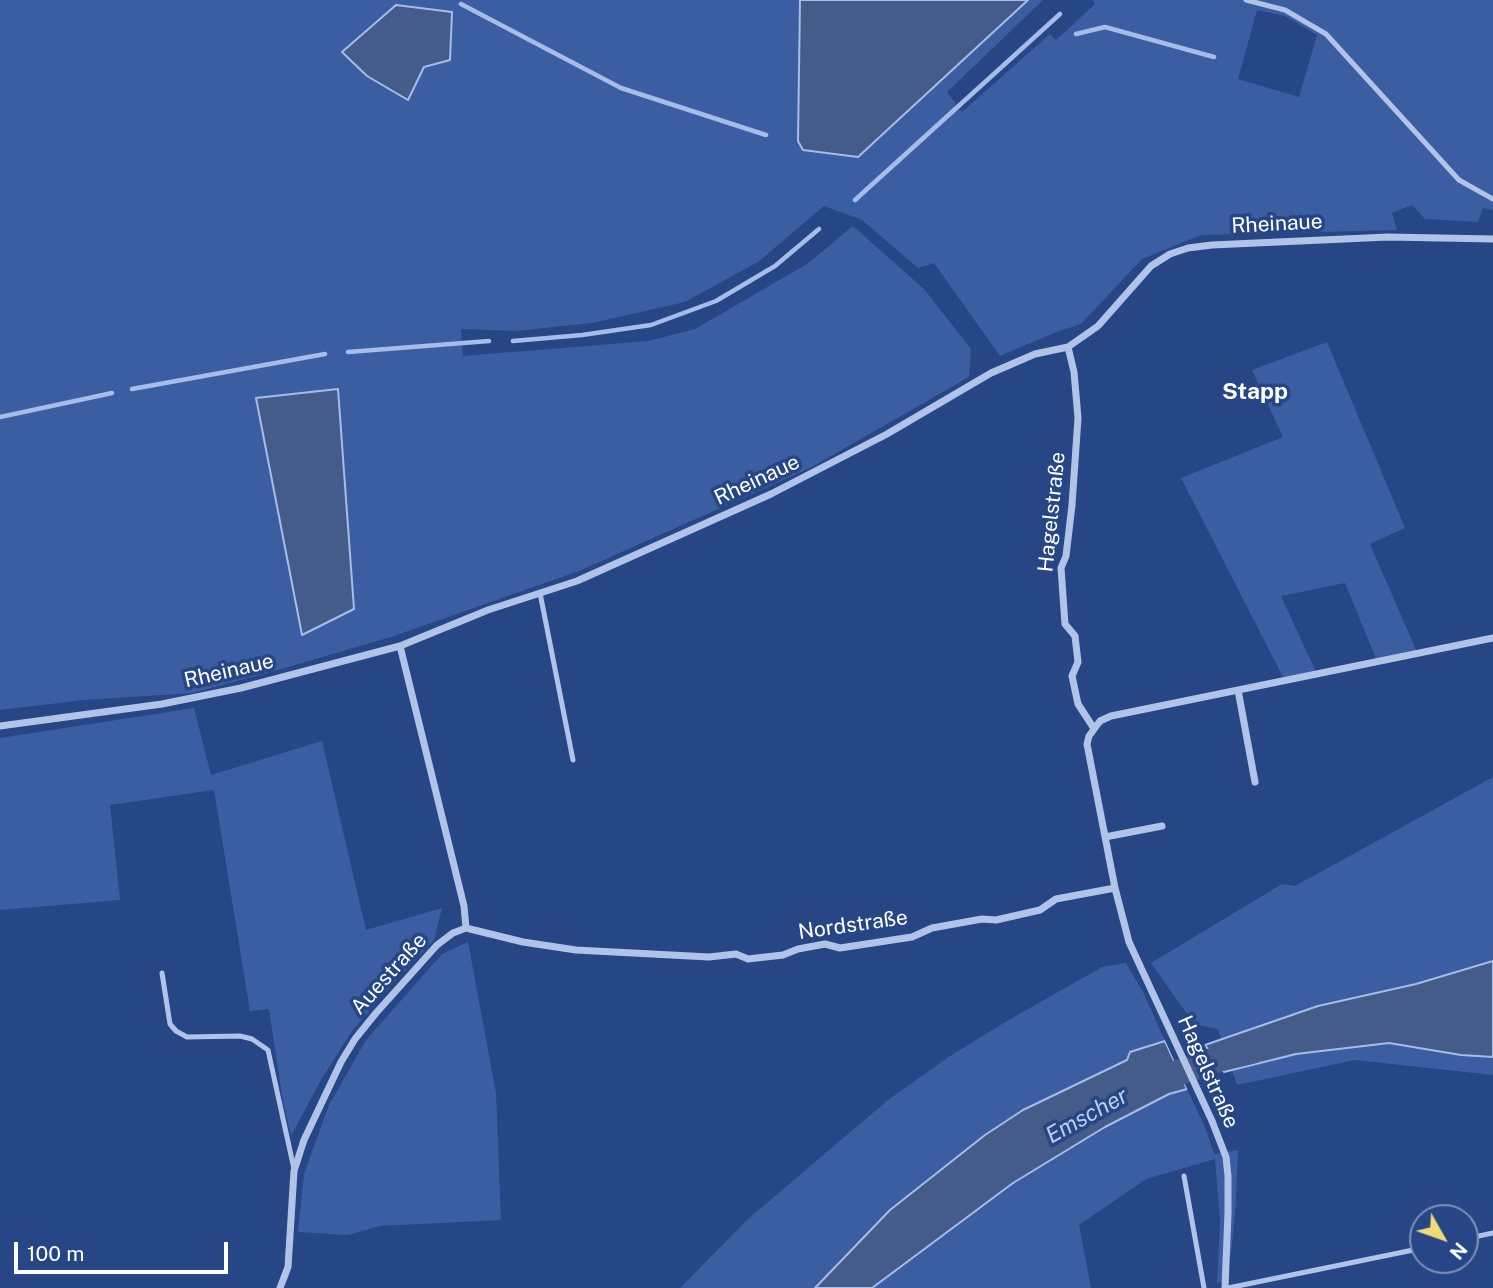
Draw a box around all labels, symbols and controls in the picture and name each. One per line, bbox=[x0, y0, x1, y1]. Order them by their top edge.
street label: Rheinaue bbox=[1231, 209, 1323, 239]
district label: Stapp bbox=[1222, 378, 1288, 406]
street label: Rheinaue bbox=[710, 449, 804, 511]
street label: Hagelstraße bbox=[1033, 451, 1071, 573]
street label: Rheinaue bbox=[182, 648, 276, 694]
street label: Nordstraße bbox=[797, 905, 909, 945]
street label: Auestraße bbox=[346, 928, 432, 1020]
street label: Hagelstraße bbox=[1172, 1012, 1244, 1132]
water label: Emscher bbox=[1041, 1082, 1133, 1150]
north arrow bbox=[1409, 1204, 1479, 1274]
scale bar bbox=[18, 1228, 231, 1272]
text: N bbox=[1445, 1238, 1472, 1264]
text: 100 m bbox=[27, 1241, 84, 1266]

